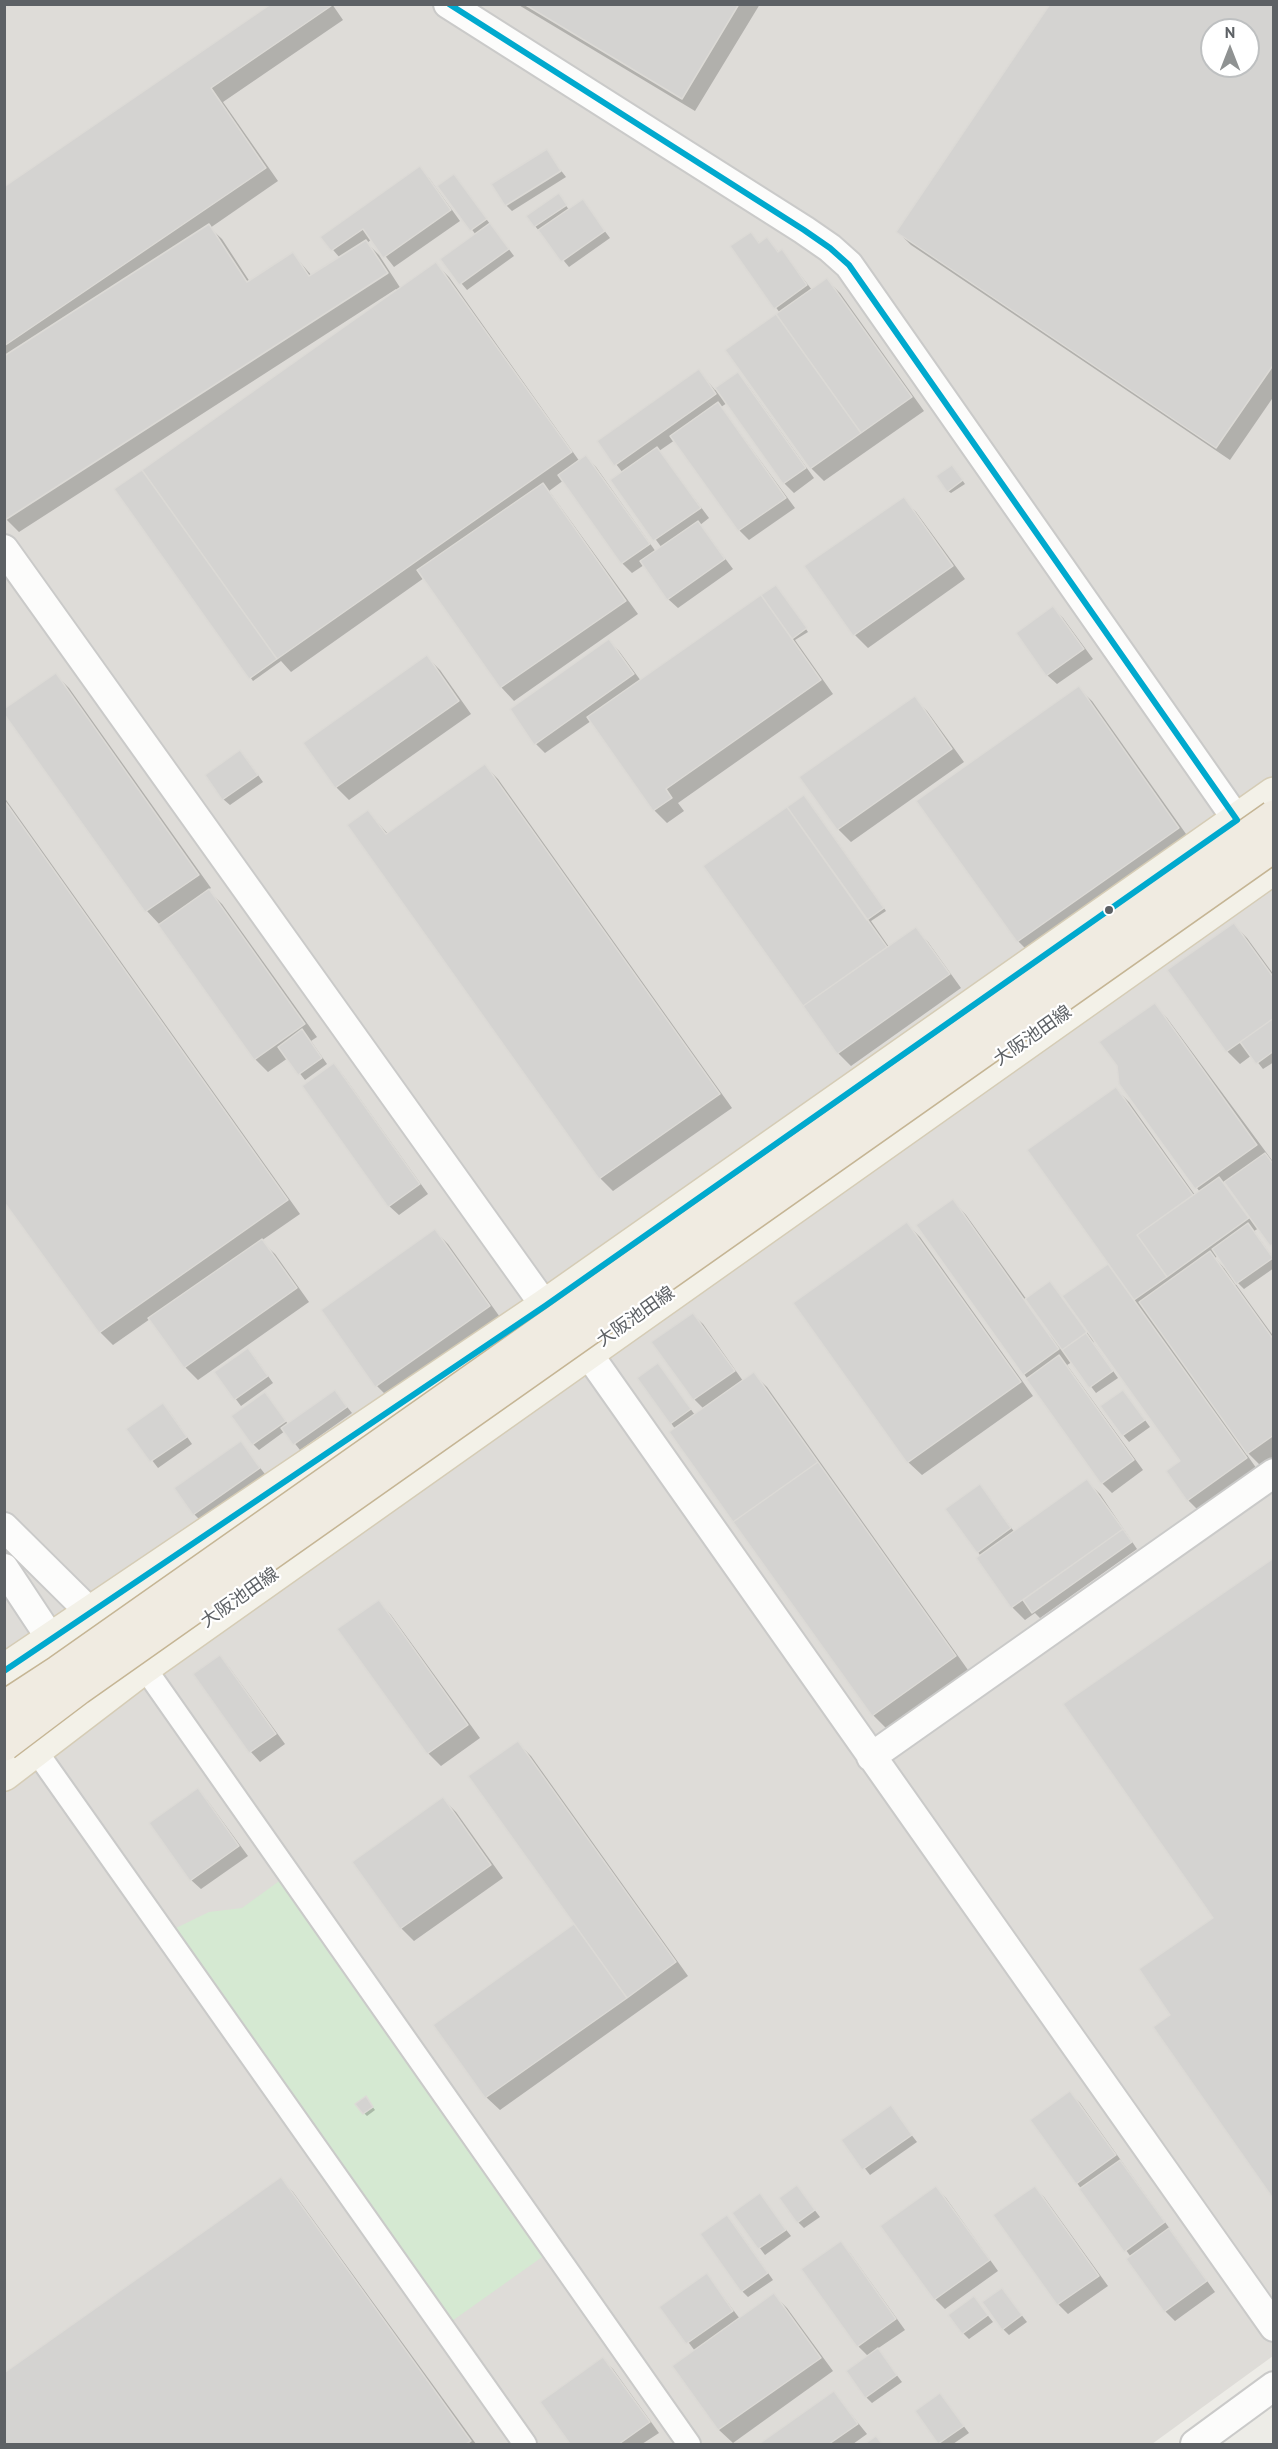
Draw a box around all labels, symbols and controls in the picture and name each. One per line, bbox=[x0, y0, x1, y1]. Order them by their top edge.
north arrow bbox=[1200, 18, 1260, 78]
text: N bbox=[1225, 22, 1235, 42]
unlabelled marker bbox=[1103, 904, 1115, 916]
street label: 大阪池田線 bbox=[990, 1001, 1076, 1071]
street label: 大阪池田線 bbox=[593, 1282, 679, 1352]
street label: 大阪池田線 bbox=[197, 1563, 283, 1633]

